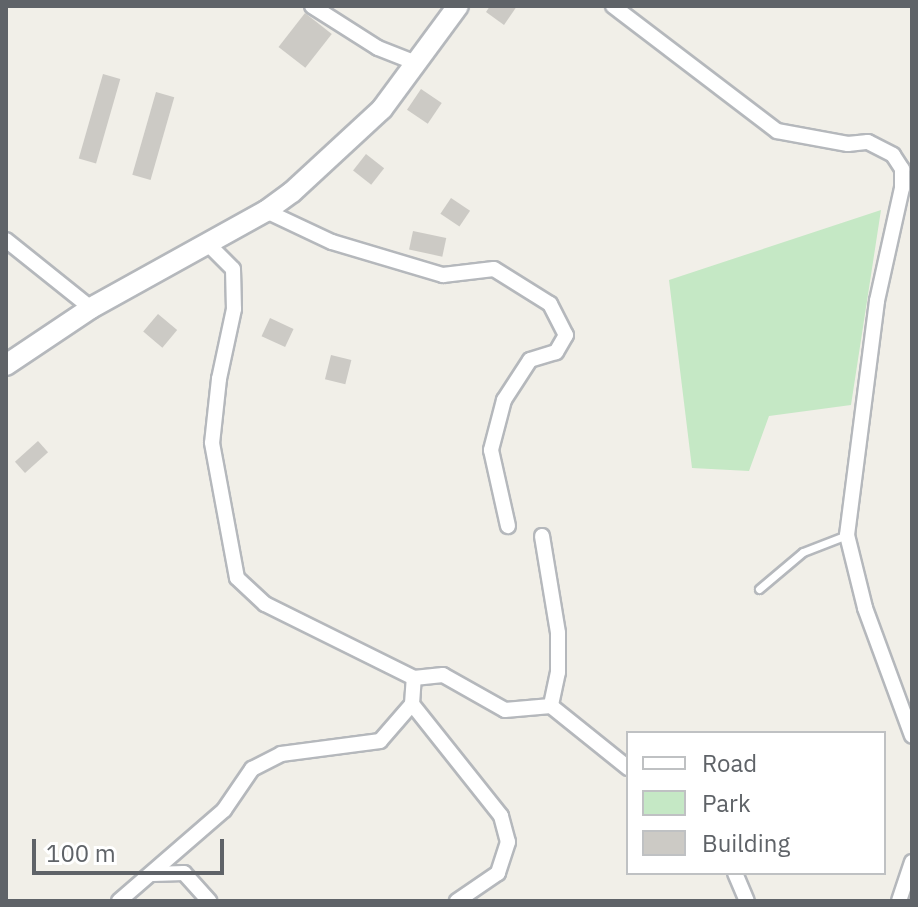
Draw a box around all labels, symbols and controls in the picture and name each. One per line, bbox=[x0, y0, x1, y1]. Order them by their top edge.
legend bbox=[626, 731, 886, 875]
text: Road bbox=[702, 747, 757, 779]
text: Park bbox=[702, 787, 751, 819]
scale bar bbox=[36, 823, 228, 873]
text: Building bbox=[702, 827, 790, 859]
text: 100 m bbox=[46, 837, 116, 869]

